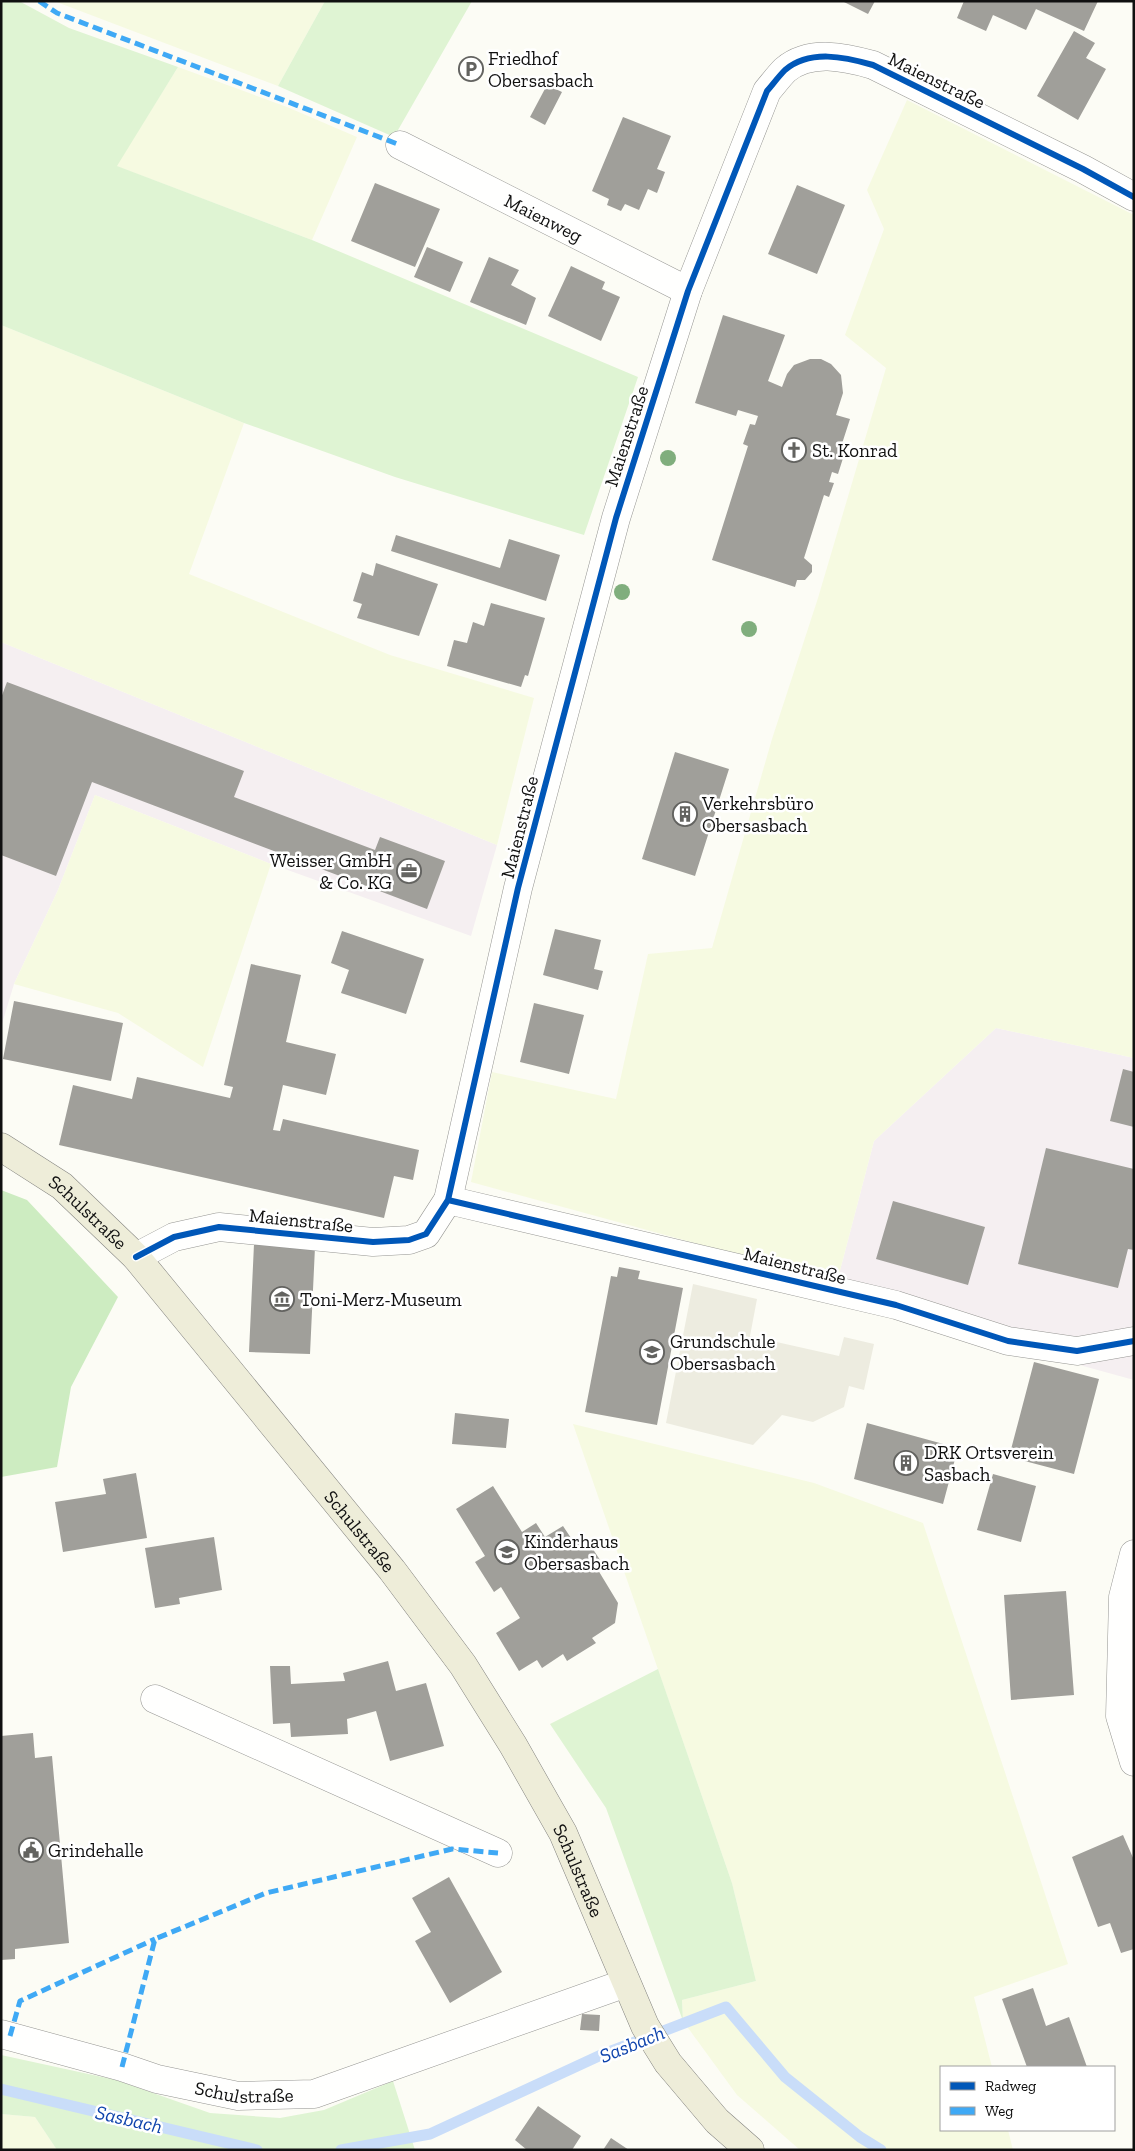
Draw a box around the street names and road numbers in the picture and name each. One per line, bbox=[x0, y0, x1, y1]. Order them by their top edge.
street label: Maienstraße bbox=[885, 47, 989, 114]
street label: Maienweg bbox=[501, 189, 587, 248]
street label: Maienstraße bbox=[599, 383, 654, 490]
street label: Maienstraße bbox=[496, 773, 543, 881]
street label: Schulstraße bbox=[45, 1170, 132, 1254]
street label: Maienstraße bbox=[248, 1204, 354, 1237]
street label: Maienstraße bbox=[741, 1242, 849, 1289]
street label: Schulstraße bbox=[319, 1486, 400, 1577]
street label: Schulstraße bbox=[548, 1820, 608, 1921]
street label: Schulstraße bbox=[193, 2076, 294, 2108]

